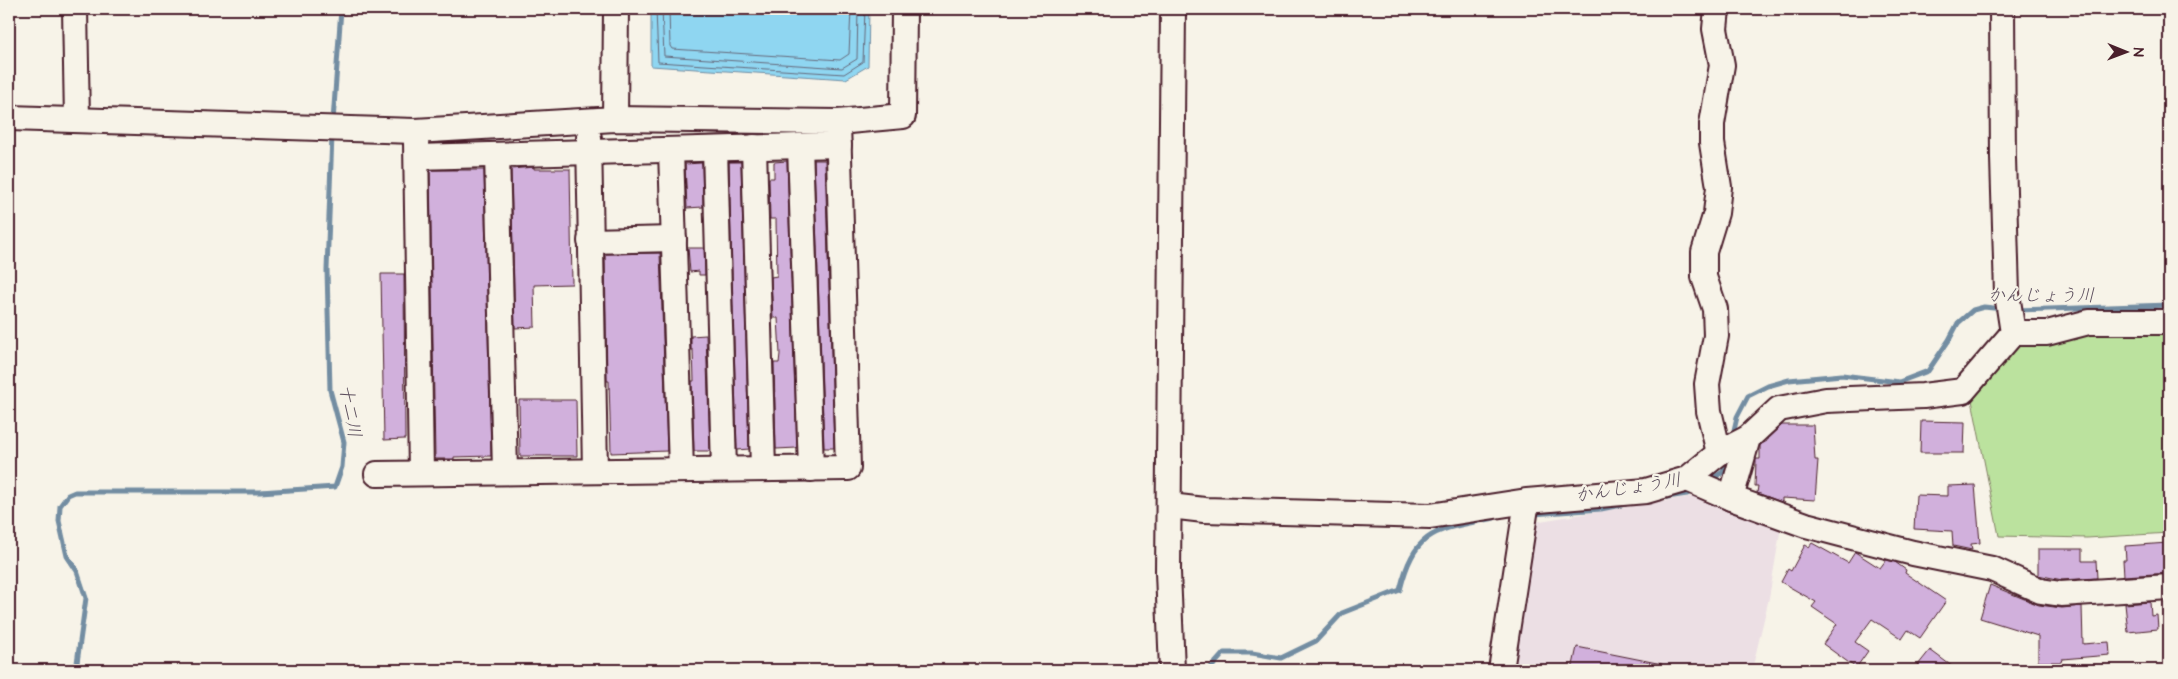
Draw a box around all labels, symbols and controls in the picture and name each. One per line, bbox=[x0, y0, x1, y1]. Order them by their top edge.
north arrow bbox=[2100, 28, 2150, 78]
text: N bbox=[2128, 48, 2148, 57]
water label: かんじょう川 bbox=[1987, 283, 2095, 308]
water label: 十二川 bbox=[333, 382, 367, 440]
water label: かんじょう川 bbox=[1573, 467, 1683, 509]

